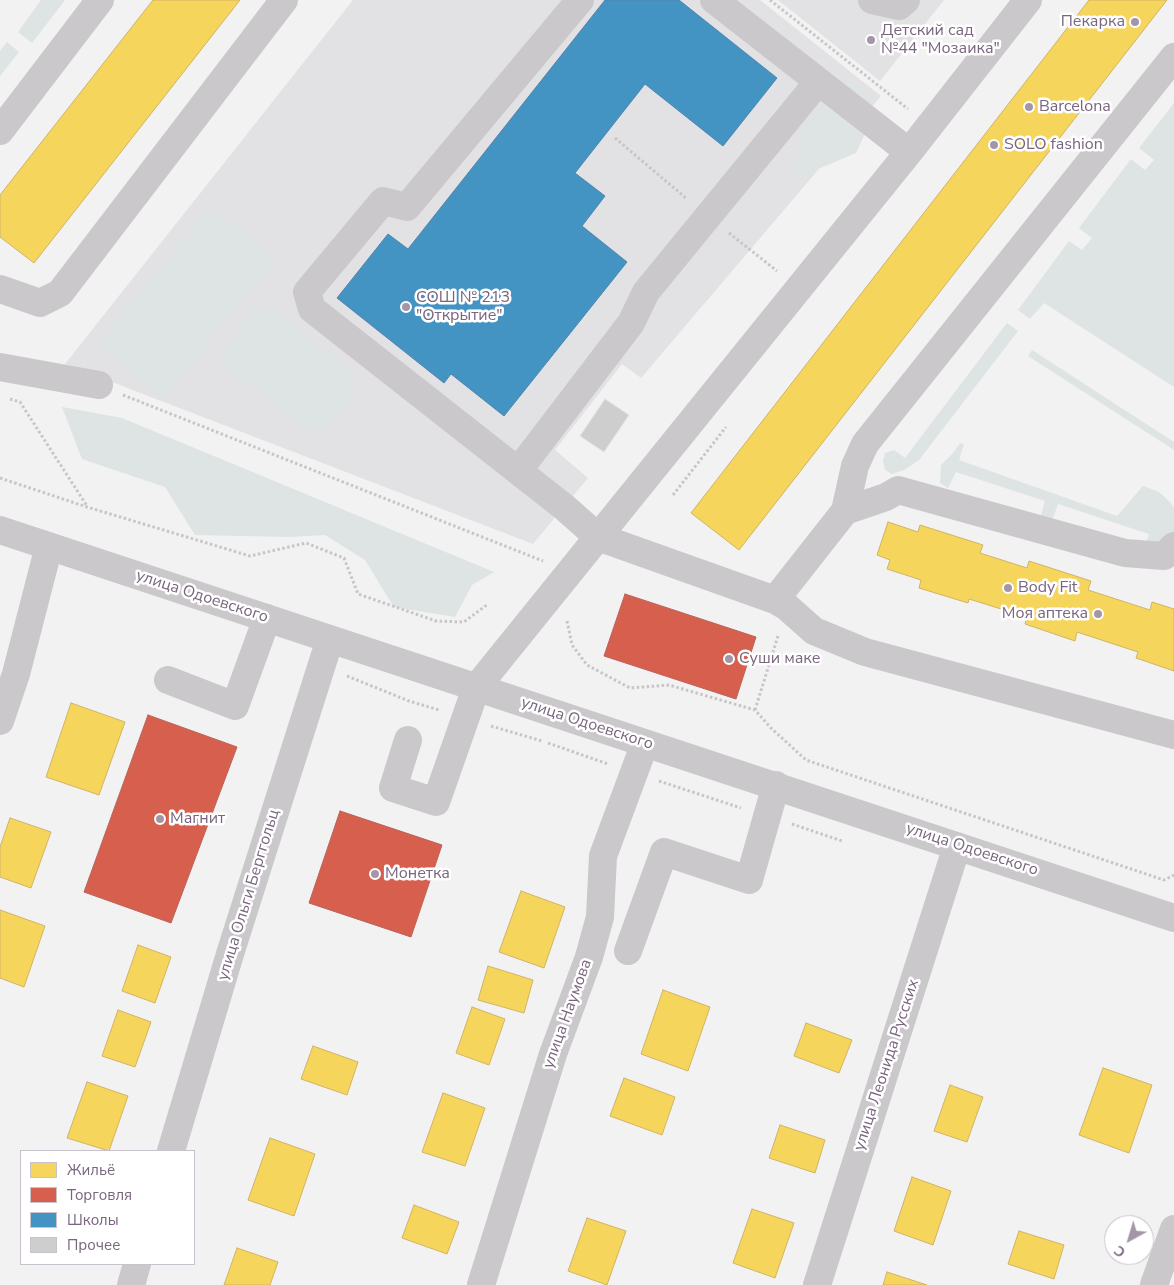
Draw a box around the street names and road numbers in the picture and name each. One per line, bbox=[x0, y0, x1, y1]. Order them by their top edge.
street label: улица Одоевского bbox=[133, 567, 271, 627]
street label: улица Одоевского bbox=[518, 694, 656, 754]
street label: улица Ольги Берггольц bbox=[214, 807, 284, 983]
street label: улица Одоевского bbox=[903, 820, 1041, 880]
street label: улица Наумова bbox=[539, 957, 597, 1071]
street label: улица Леонида Русских bbox=[850, 977, 924, 1153]

